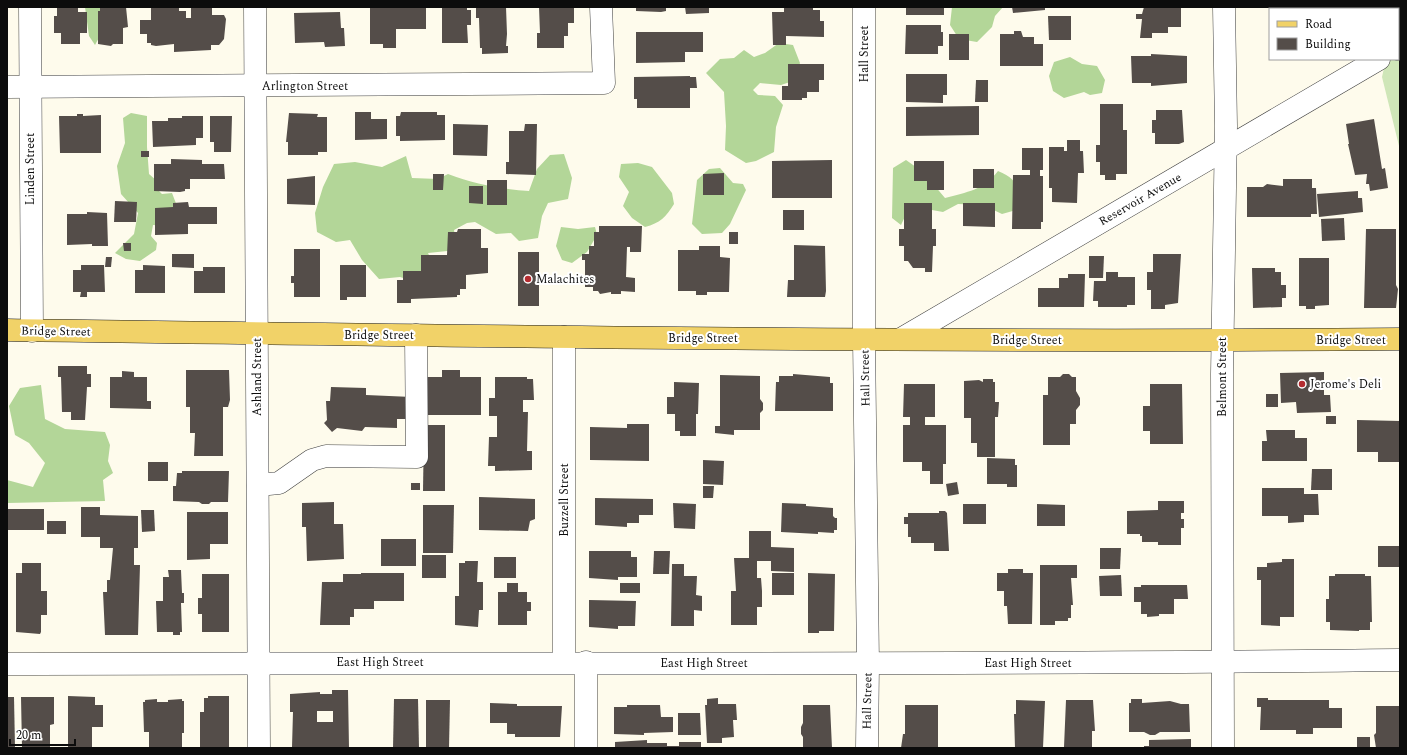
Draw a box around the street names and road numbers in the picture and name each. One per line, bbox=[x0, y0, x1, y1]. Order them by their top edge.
street label: Hall Street bbox=[855, 25, 874, 83]
street label: Arlington Street bbox=[262, 77, 348, 96]
street label: Linden Street bbox=[21, 133, 40, 205]
street label: Reservoir Avenue bbox=[1095, 168, 1185, 231]
street label: Bridge Street bbox=[21, 321, 91, 342]
street label: Bridge Street bbox=[344, 326, 414, 345]
street label: Bridge Street bbox=[668, 329, 738, 348]
street label: Bridge Street bbox=[992, 331, 1062, 350]
street label: Bridge Street bbox=[1316, 331, 1386, 350]
street label: Belmont Street bbox=[1213, 337, 1232, 417]
street label: Ashland Street bbox=[248, 338, 267, 416]
street label: Hall Street bbox=[856, 349, 875, 407]
street label: Buzzell Street bbox=[555, 463, 574, 537]
street label: East High Street bbox=[336, 653, 424, 672]
street label: East High Street bbox=[660, 654, 748, 673]
street label: East High Street bbox=[984, 654, 1072, 673]
street label: Hall Street bbox=[858, 672, 877, 730]

